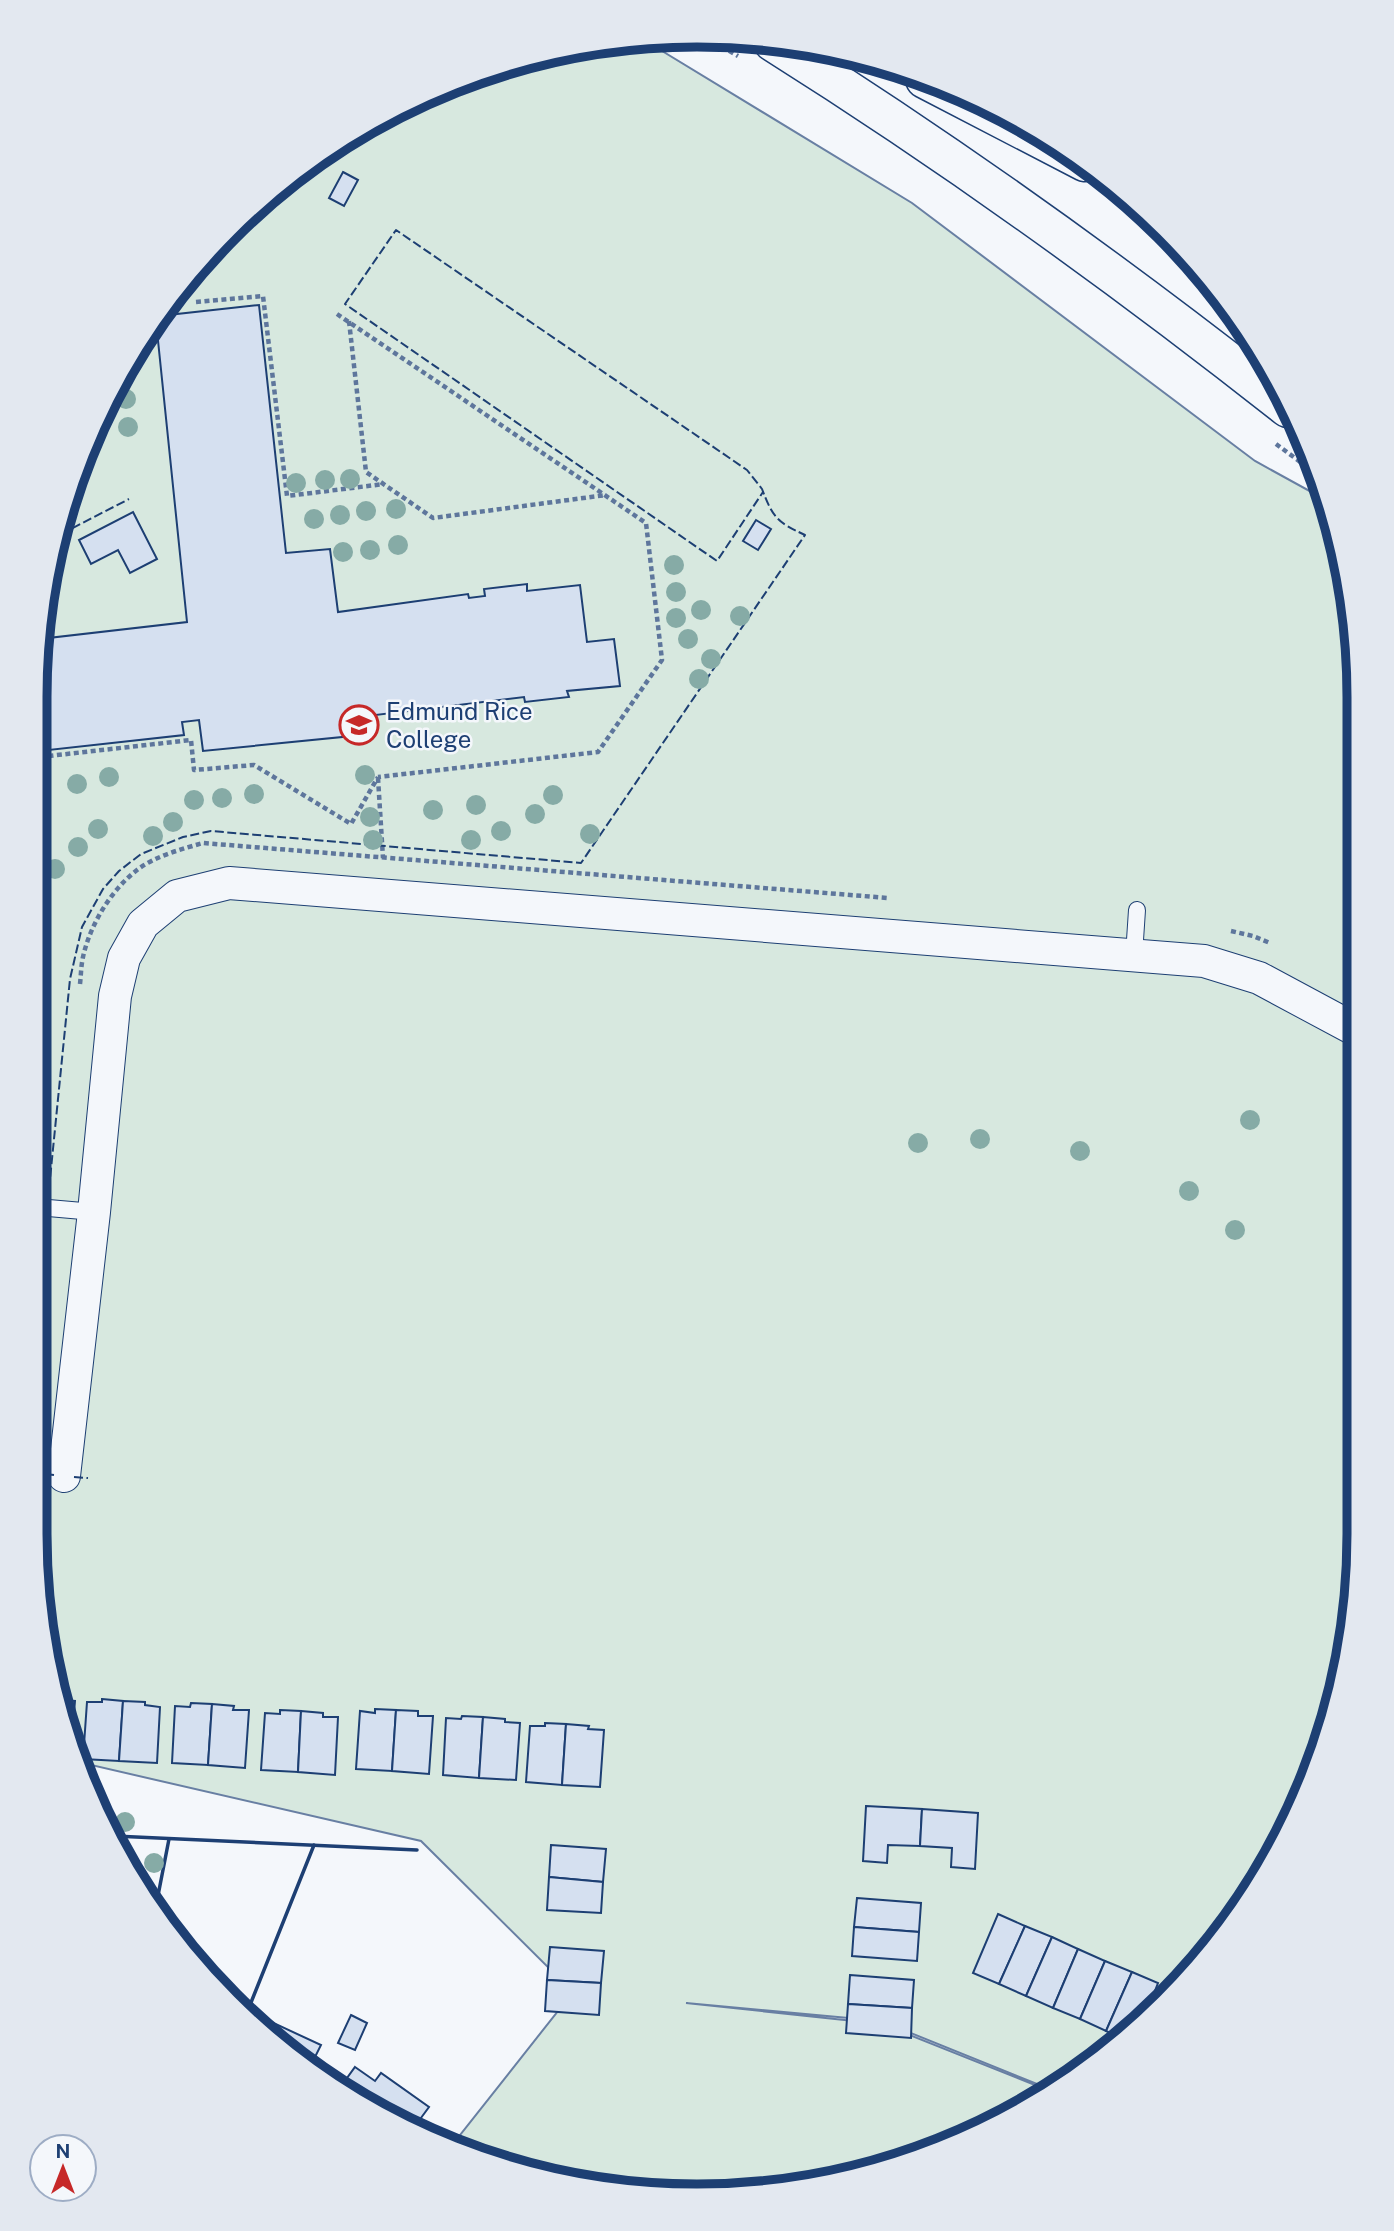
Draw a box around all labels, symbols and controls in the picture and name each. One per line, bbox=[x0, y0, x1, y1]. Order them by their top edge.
place label: Edmund Rice College bbox=[386, 697, 533, 753]
school or university icon: Edmund Rice College bbox=[338, 704, 380, 746]
north arrow bbox=[28, 2133, 98, 2203]
text: N bbox=[56, 2140, 70, 2162]

